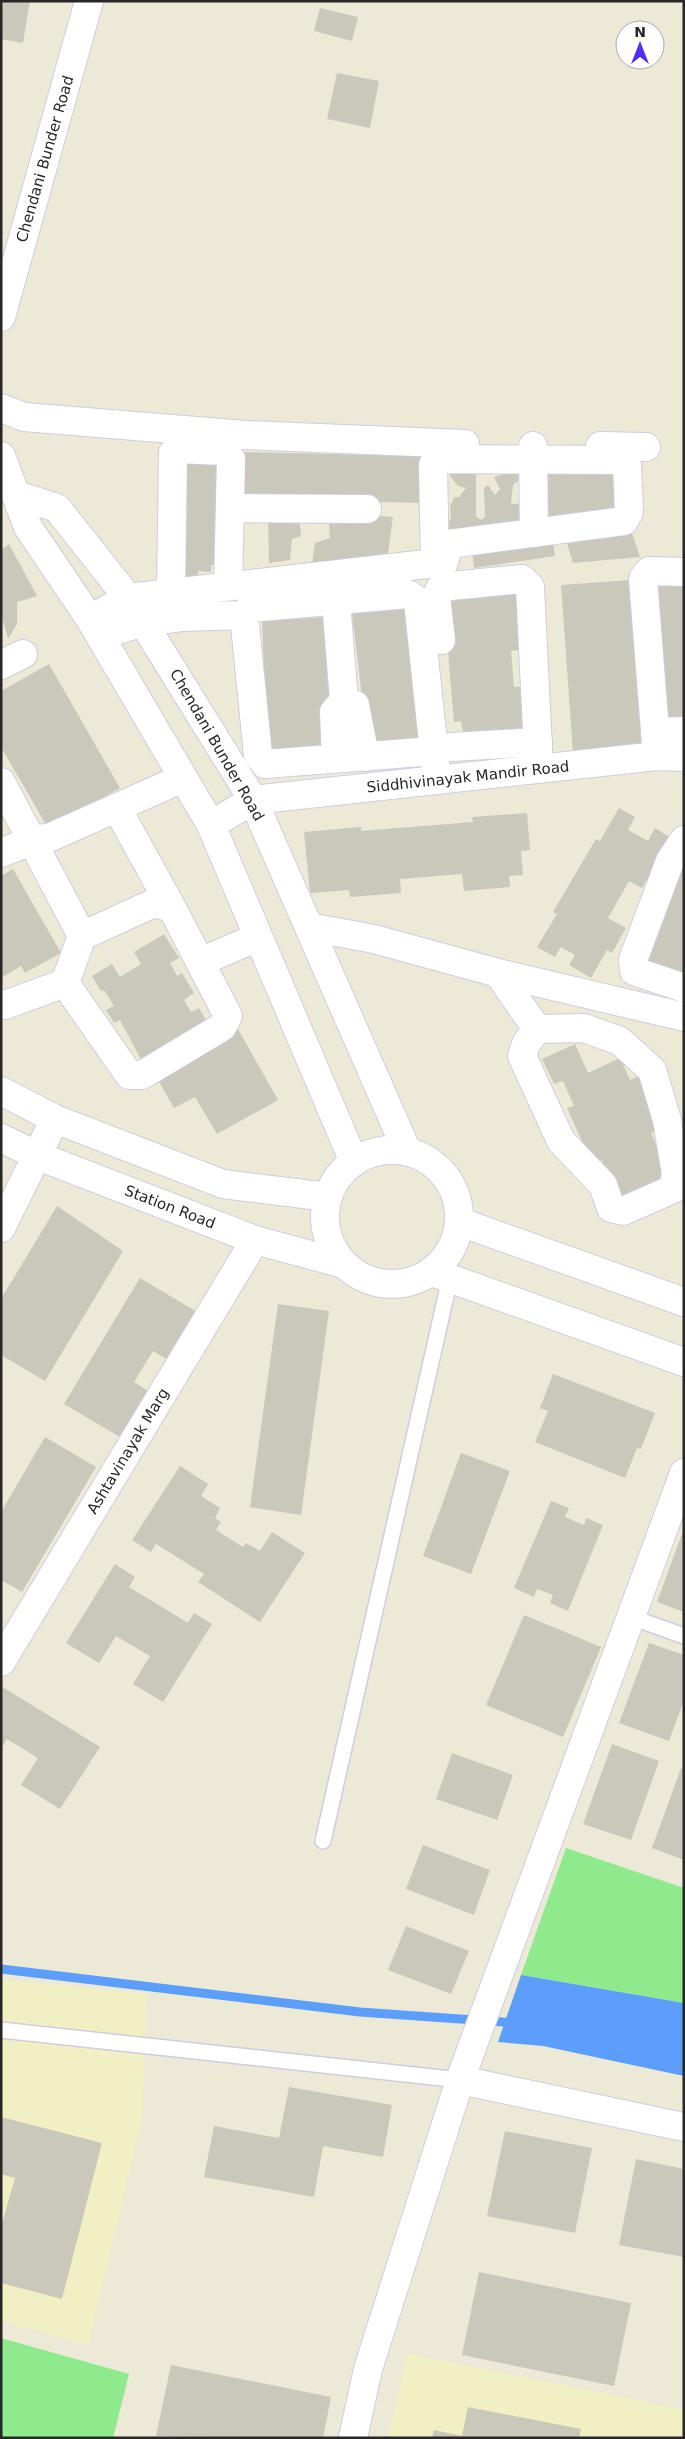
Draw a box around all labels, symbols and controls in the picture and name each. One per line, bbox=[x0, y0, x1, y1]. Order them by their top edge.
north arrow bbox=[615, 20, 665, 70]
text: N bbox=[634, 24, 646, 40]
street label: Chendani Bunder Road bbox=[13, 74, 77, 244]
street label: Chendani Bunder Road bbox=[166, 666, 268, 824]
street label: Siddhivinayak Mandir Road bbox=[366, 757, 570, 797]
street label: Station Road bbox=[122, 1181, 218, 1233]
street label: Ashtavinayak Marg bbox=[83, 1385, 173, 1517]

